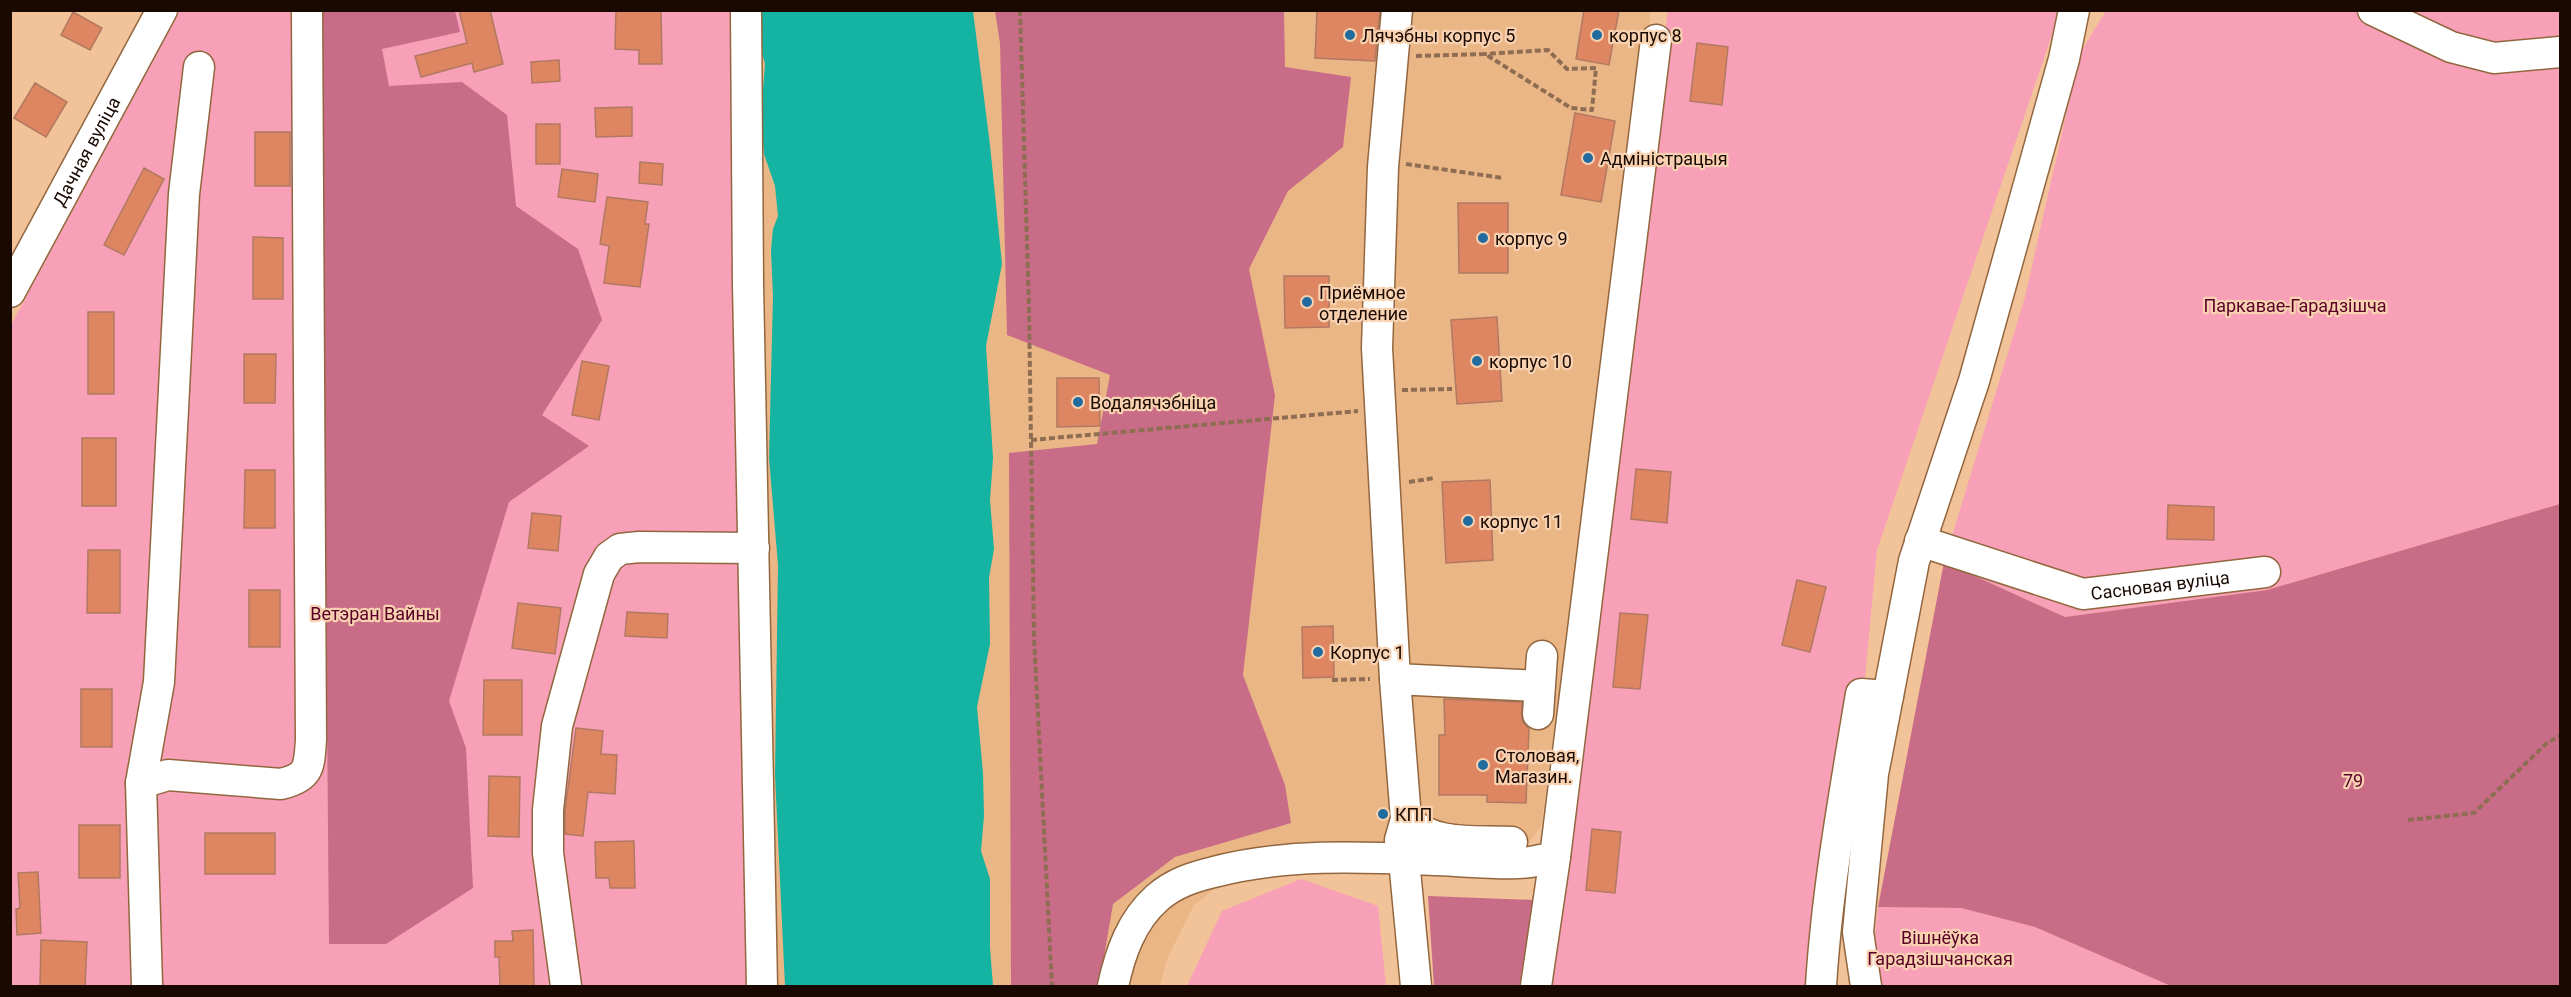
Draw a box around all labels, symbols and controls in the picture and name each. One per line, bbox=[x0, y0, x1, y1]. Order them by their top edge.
place label: Лячэбны корпус 5 bbox=[1362, 25, 1515, 46]
place label: корпус 8 bbox=[1609, 25, 1682, 46]
marker: Лячэбны корпус 5 bbox=[1343, 28, 1357, 42]
marker: корпус 8 bbox=[1590, 28, 1604, 42]
street label: Дачная вуліца bbox=[48, 93, 124, 210]
place label: Адміністрацыя bbox=[1600, 148, 1728, 169]
marker: Адміністрацыя bbox=[1581, 151, 1595, 165]
place label: корпус 9 bbox=[1495, 228, 1568, 249]
marker: корпус 9 bbox=[1476, 231, 1490, 245]
place label: Приёмное отделение bbox=[1319, 282, 1408, 324]
marker: Приёмное отделение bbox=[1300, 295, 1314, 309]
park label: Паркавае-Гарадзішча bbox=[2203, 295, 2387, 316]
place label: корпус 10 bbox=[1489, 351, 1572, 372]
marker: корпус 10 bbox=[1470, 354, 1484, 368]
place label: Водалячэбніца bbox=[1090, 392, 1216, 413]
marker: Водалячэбніца bbox=[1071, 395, 1085, 409]
place label: корпус 11 bbox=[1480, 511, 1563, 532]
marker: корпус 11 bbox=[1461, 514, 1475, 528]
street label: Сасновая вуліца bbox=[2089, 566, 2231, 603]
park label: Ветэран Вайны bbox=[310, 603, 440, 624]
place label: Корпус 1 bbox=[1330, 642, 1405, 663]
marker: Корпус 1 bbox=[1311, 645, 1325, 659]
place label: Столовая, Магазин. bbox=[1495, 745, 1579, 787]
marker: Столовая, Магазин. bbox=[1476, 758, 1490, 772]
park label: 79 bbox=[2343, 770, 2363, 791]
place label: КПП bbox=[1395, 804, 1432, 825]
marker: КПП bbox=[1376, 807, 1390, 821]
park label: Вішнёўка Гарадзішчанская bbox=[1867, 927, 2013, 969]

